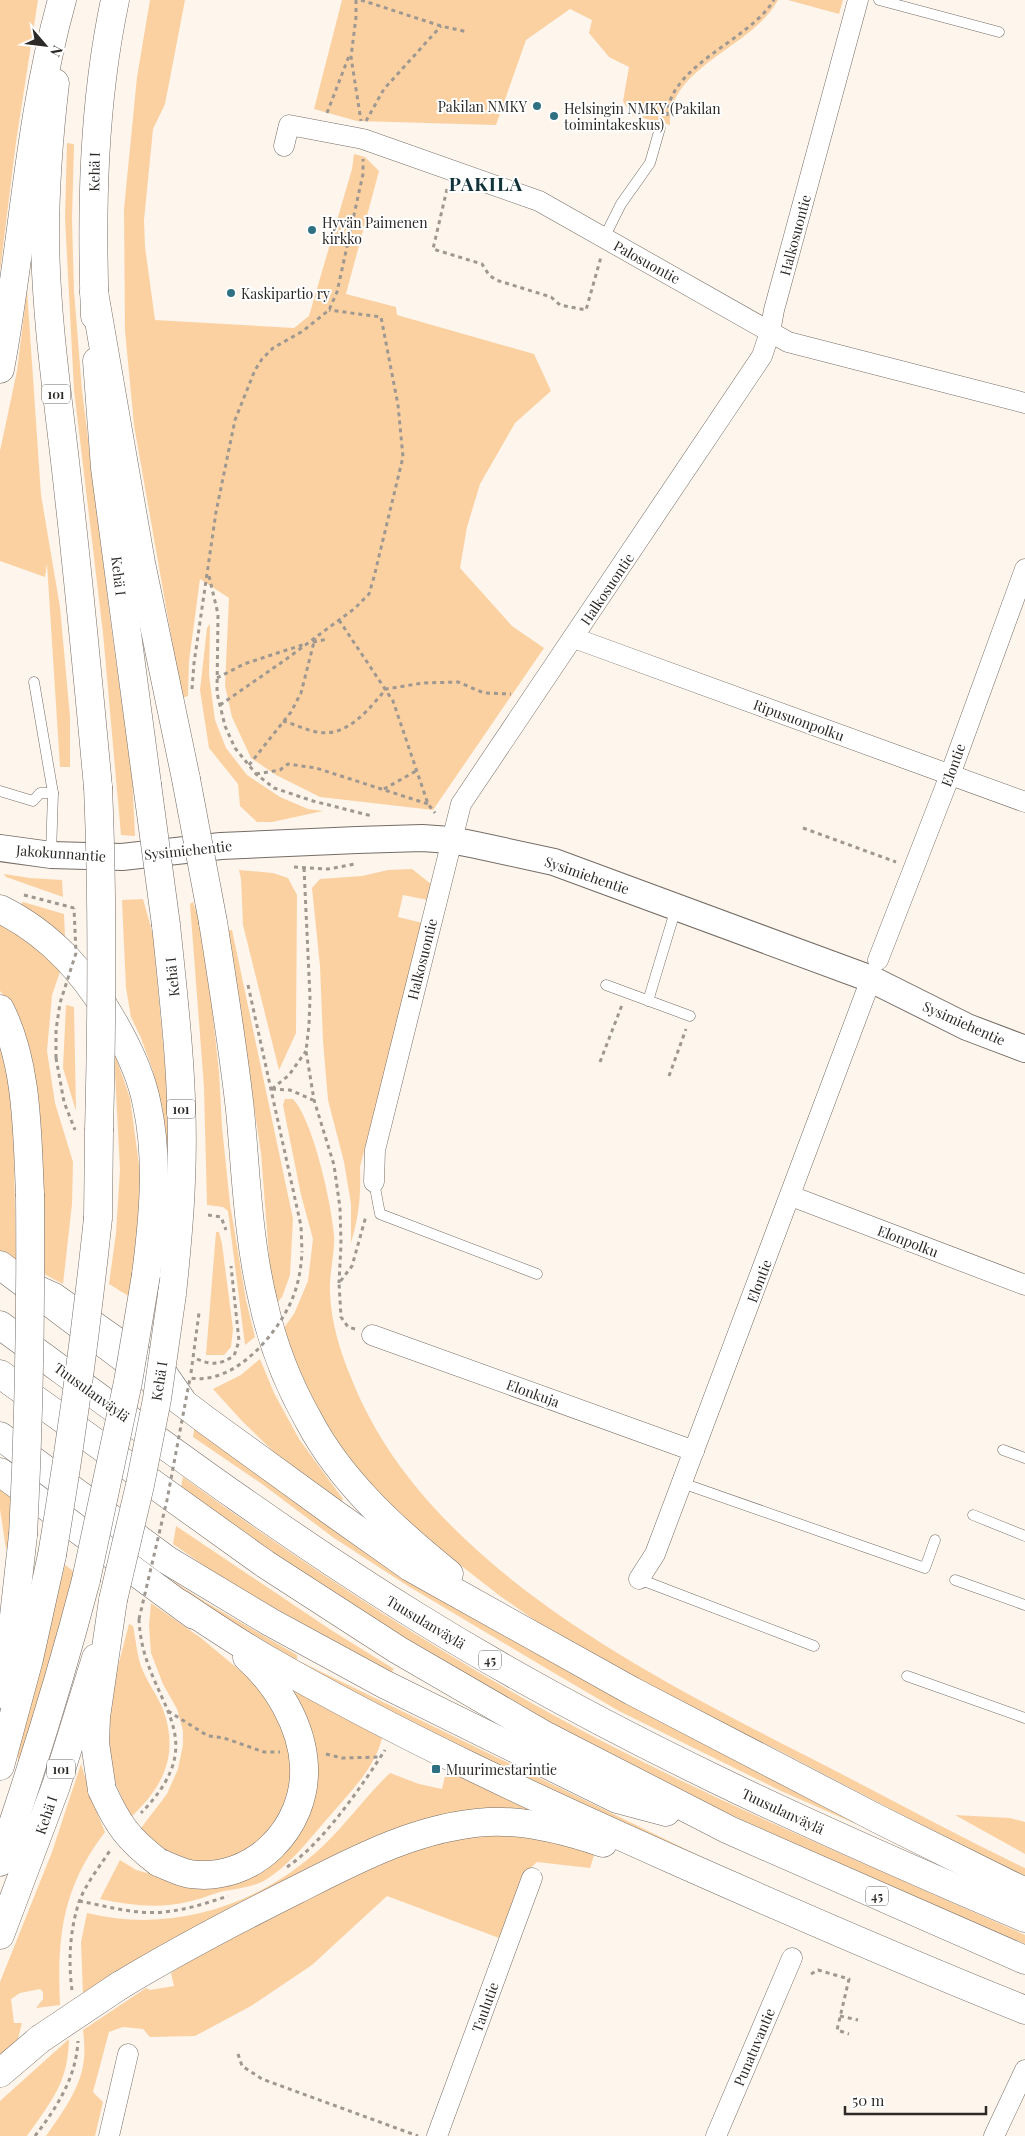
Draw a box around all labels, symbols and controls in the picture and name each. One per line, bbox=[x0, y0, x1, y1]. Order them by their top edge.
north arrow bbox=[20, 20, 70, 70]
text: N bbox=[46, 42, 68, 60]
place label: Pakilan NMKY bbox=[438, 97, 528, 116]
place label: Helsingin NMKY (Pakilan toimintakeskus) bbox=[564, 99, 721, 134]
marker: Pakilan NMKY bbox=[531, 100, 543, 112]
marker: Helsingin NMKY (Pakilan toimintakeskus) bbox=[548, 110, 560, 122]
street label: Kehä I bbox=[84, 152, 104, 192]
district label: PAKILA bbox=[449, 170, 523, 196]
street label: Halkosuontie bbox=[775, 192, 815, 278]
place label: Hyvän Paimenen kirkko bbox=[322, 213, 428, 248]
marker: Hyvän Paimenen kirkko bbox=[306, 224, 318, 236]
street label: Palosuontie bbox=[610, 236, 684, 288]
place label: Kaskipartio ry bbox=[241, 284, 330, 303]
marker: Kaskipartio ry bbox=[225, 287, 237, 299]
road number: 101 bbox=[42, 384, 70, 404]
street label: Halkosuontie bbox=[576, 549, 638, 629]
street label: Kehä I bbox=[107, 555, 131, 597]
street label: Ripusuonpolku bbox=[751, 695, 847, 745]
street label: Elontie bbox=[936, 741, 970, 789]
street label: Sysimiehentie bbox=[143, 836, 233, 864]
street label: Jakokunnantie bbox=[14, 840, 107, 866]
street label: Sysimiehentie bbox=[542, 852, 632, 898]
street label: Halkosuontie bbox=[403, 916, 441, 1002]
street label: Kehä I bbox=[160, 956, 184, 998]
street label: Sysimiehentie bbox=[920, 996, 1008, 1050]
road number: 101 bbox=[167, 1100, 195, 1118]
street label: Elonpolku bbox=[875, 1221, 941, 1261]
street label: Elontie bbox=[742, 1257, 776, 1305]
street label: Tuusulanväylä bbox=[50, 1358, 134, 1426]
street label: Kehä I bbox=[147, 1360, 172, 1402]
street label: Elonkuja bbox=[504, 1375, 562, 1411]
street label: Tuusulanväylä bbox=[383, 1591, 469, 1653]
road number: 45 bbox=[479, 1650, 501, 1670]
road number: 101 bbox=[47, 1760, 75, 1778]
place label: Muurimestarintie bbox=[446, 1760, 557, 1779]
marker: Muurimestarintie bbox=[430, 1763, 442, 1775]
street label: Tuusulanväylä bbox=[739, 1784, 827, 1838]
street label: Kehä I bbox=[31, 1793, 61, 1837]
road number: 45 bbox=[866, 1886, 888, 1905]
street label: Taulutie bbox=[467, 1979, 503, 2035]
street label: Punatuvantie bbox=[729, 2005, 779, 2089]
scale bar bbox=[845, 2084, 986, 2116]
text: 50 m bbox=[852, 2090, 885, 2110]

